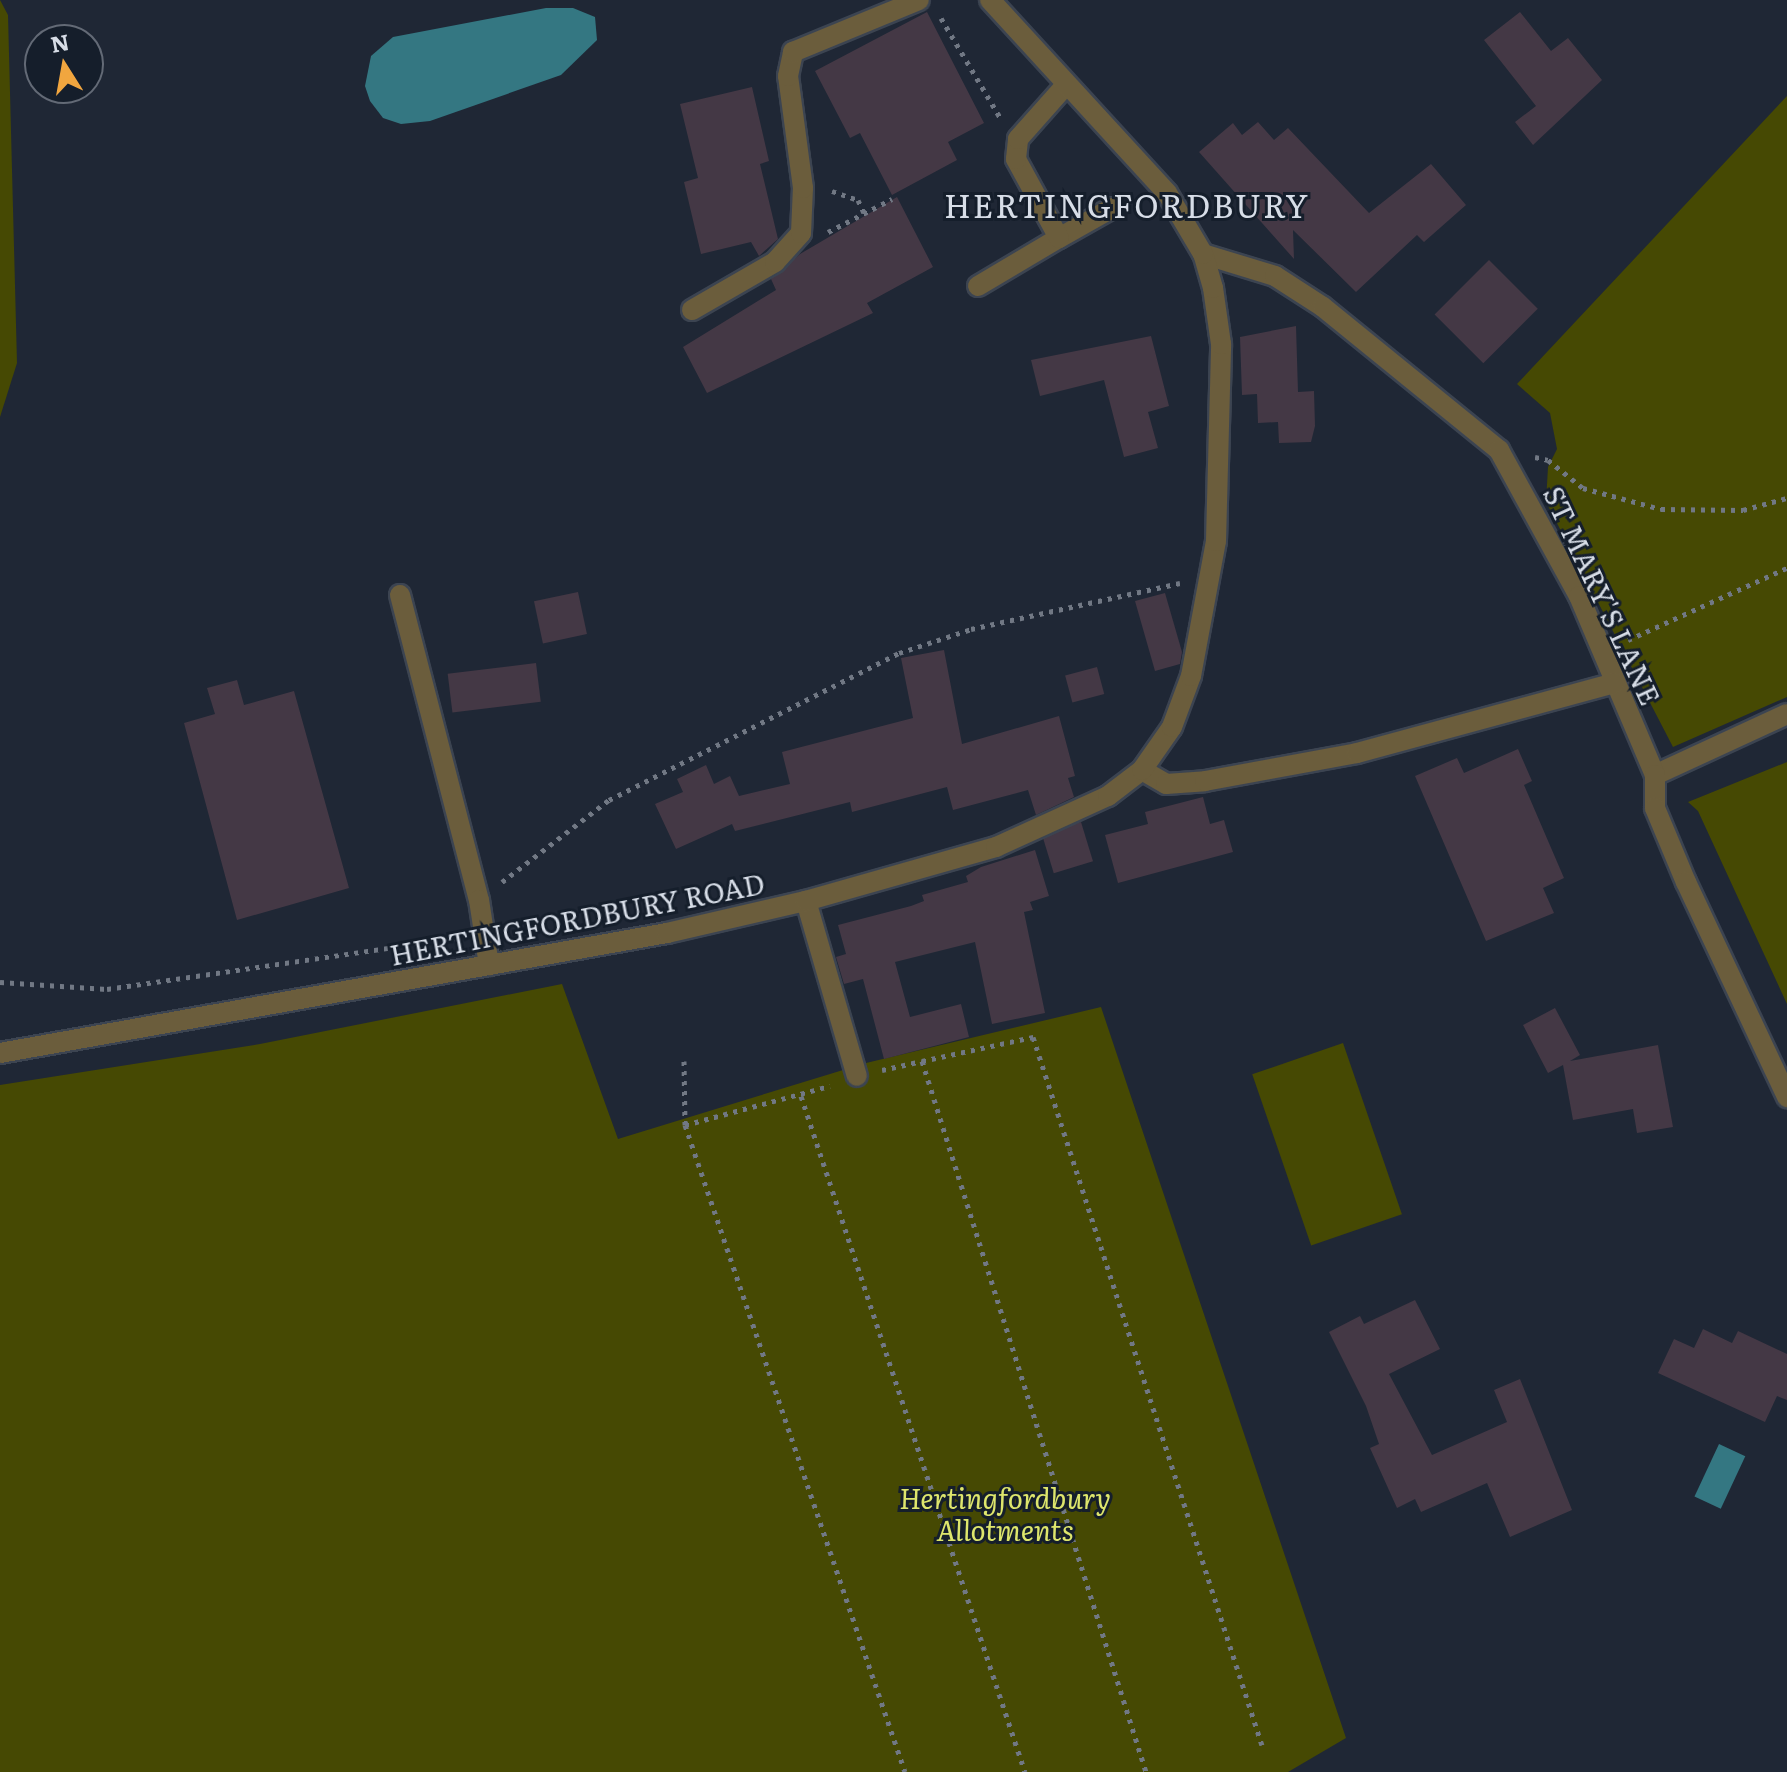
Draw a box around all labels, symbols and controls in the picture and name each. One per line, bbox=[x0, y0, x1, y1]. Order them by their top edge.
north arrow bbox=[24, 24, 104, 104]
text: N bbox=[47, 24, 72, 60]
district label: HERTINGFORDBURY bbox=[944, 185, 1310, 223]
street label: ST MARY'S LANE bbox=[1538, 480, 1668, 710]
street label: HERTINGFORDBURY ROAD bbox=[387, 865, 767, 971]
park label: Hertingfordbury Allotments bbox=[899, 1480, 1111, 1546]

